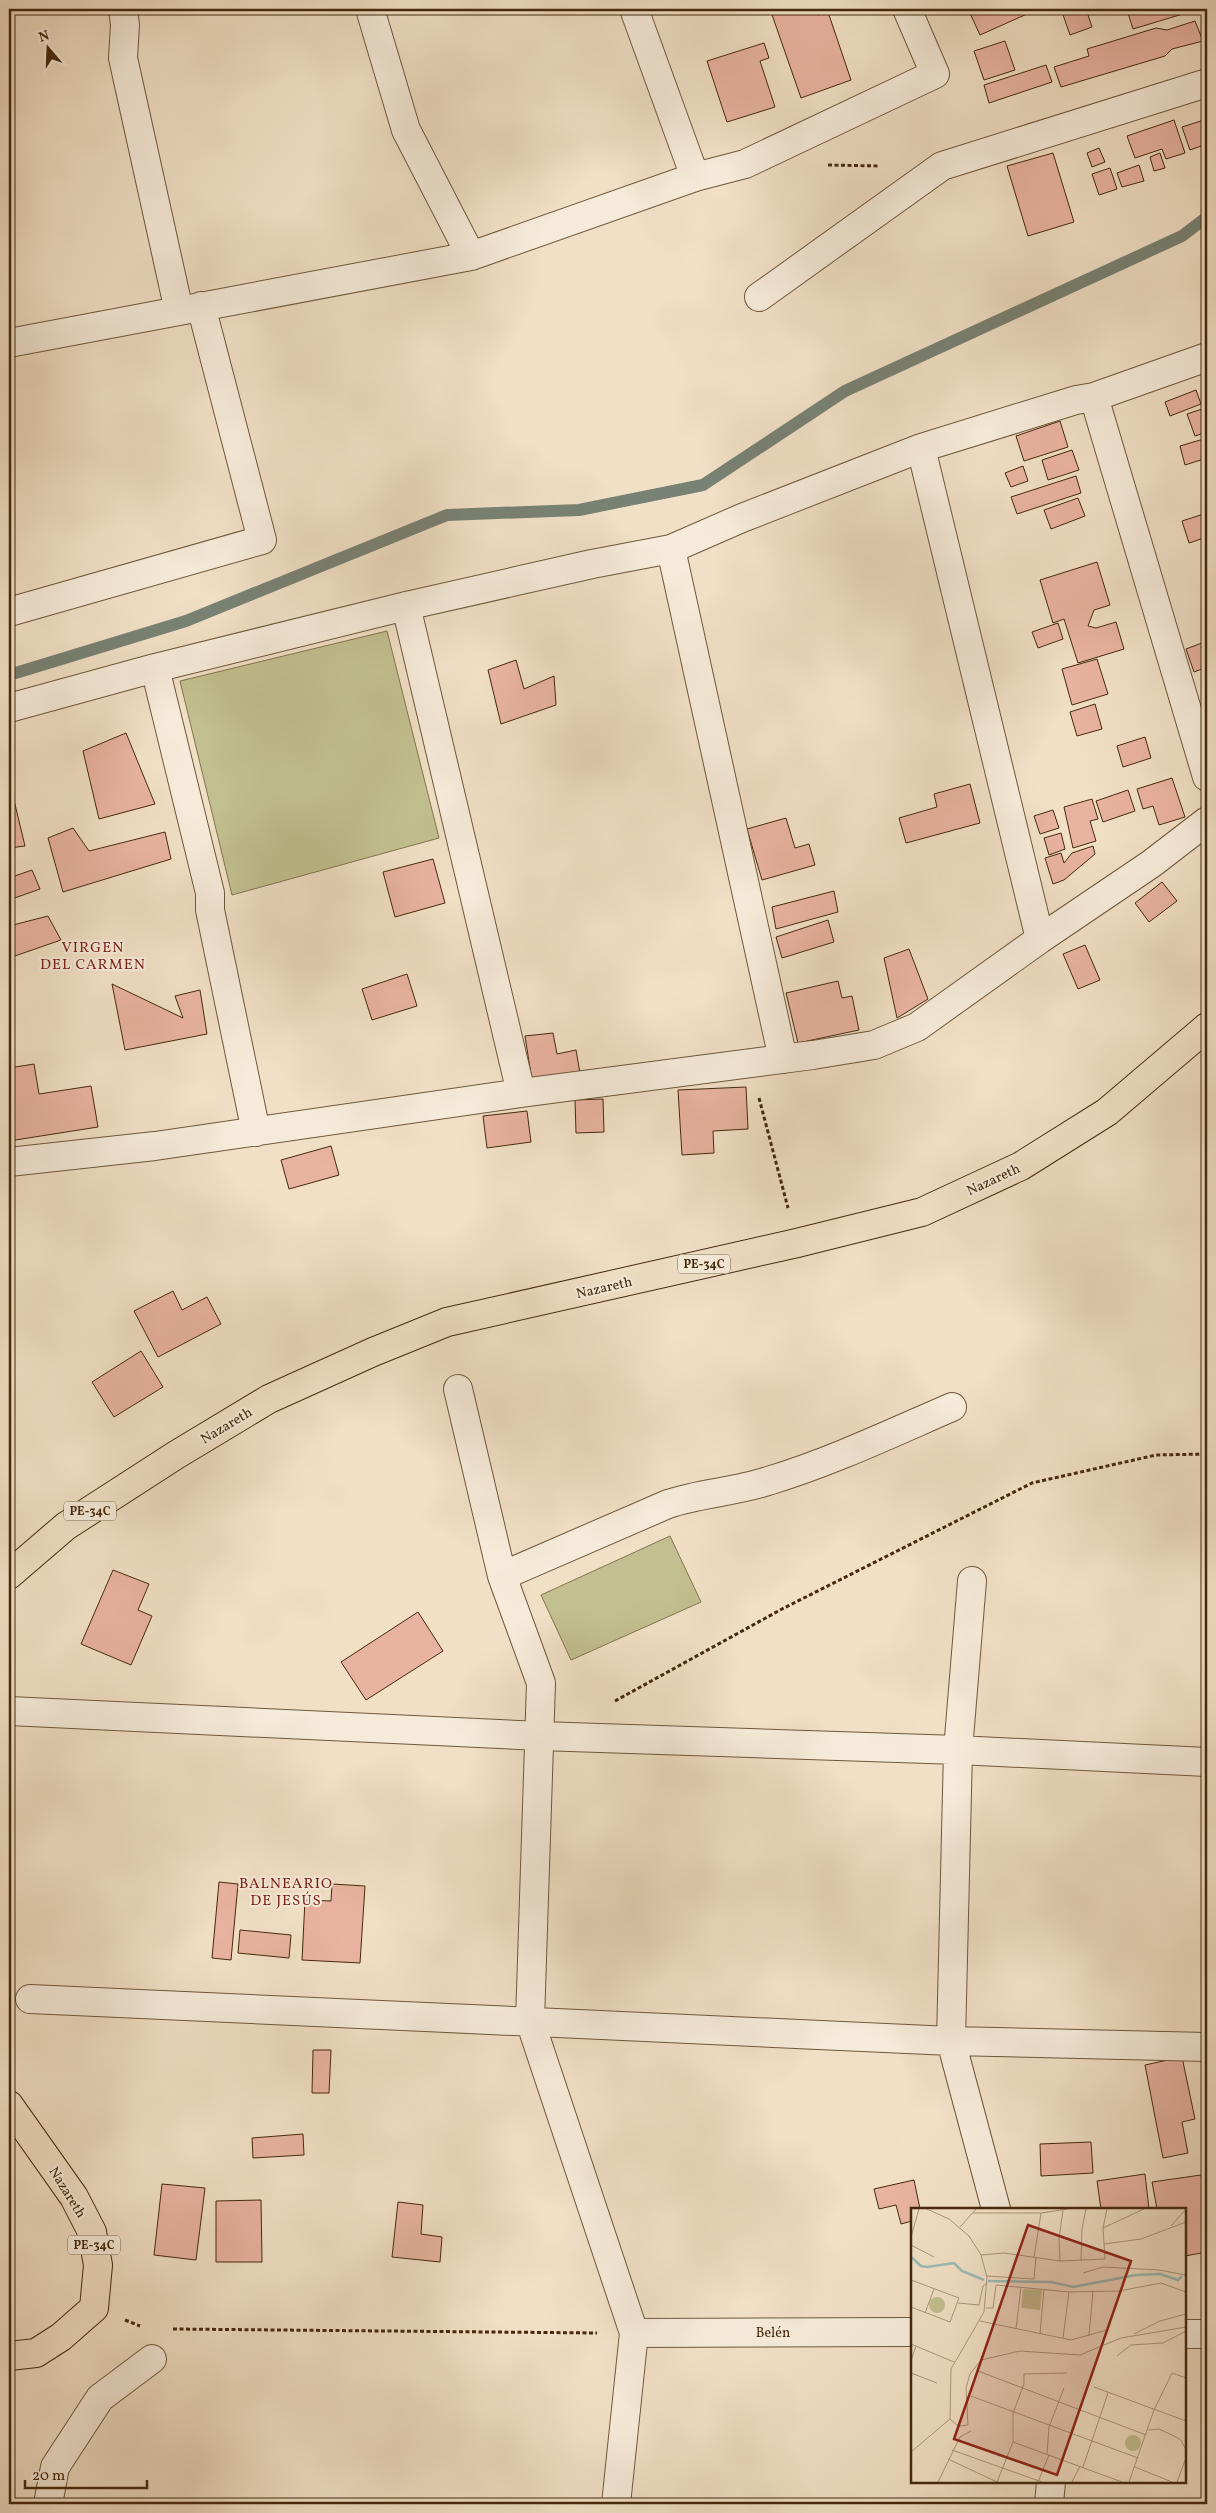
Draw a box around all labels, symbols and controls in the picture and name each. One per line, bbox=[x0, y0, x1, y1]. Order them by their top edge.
north arrow bbox=[22, 22, 72, 72]
text: N bbox=[36, 26, 52, 48]
district label: VIRGEN DEL CARMEN bbox=[40, 938, 146, 976]
street label: Nazareth bbox=[964, 1160, 1024, 1201]
road number: PE-34C bbox=[678, 1254, 730, 1274]
street label: Nazareth bbox=[574, 1273, 634, 1304]
street label: Nazareth bbox=[197, 1403, 256, 1449]
road number: PE-34C bbox=[64, 1502, 116, 1520]
district label: BALNEARIO DE JESÚS bbox=[239, 1874, 333, 1912]
street label: Nazareth bbox=[44, 2164, 90, 2222]
inset map bbox=[911, 2208, 1186, 2483]
road number: PE-34C bbox=[68, 2236, 120, 2254]
street label: Belén bbox=[756, 2324, 790, 2343]
scale bar bbox=[25, 2458, 148, 2490]
text: 20 m bbox=[32, 2466, 65, 2487]

